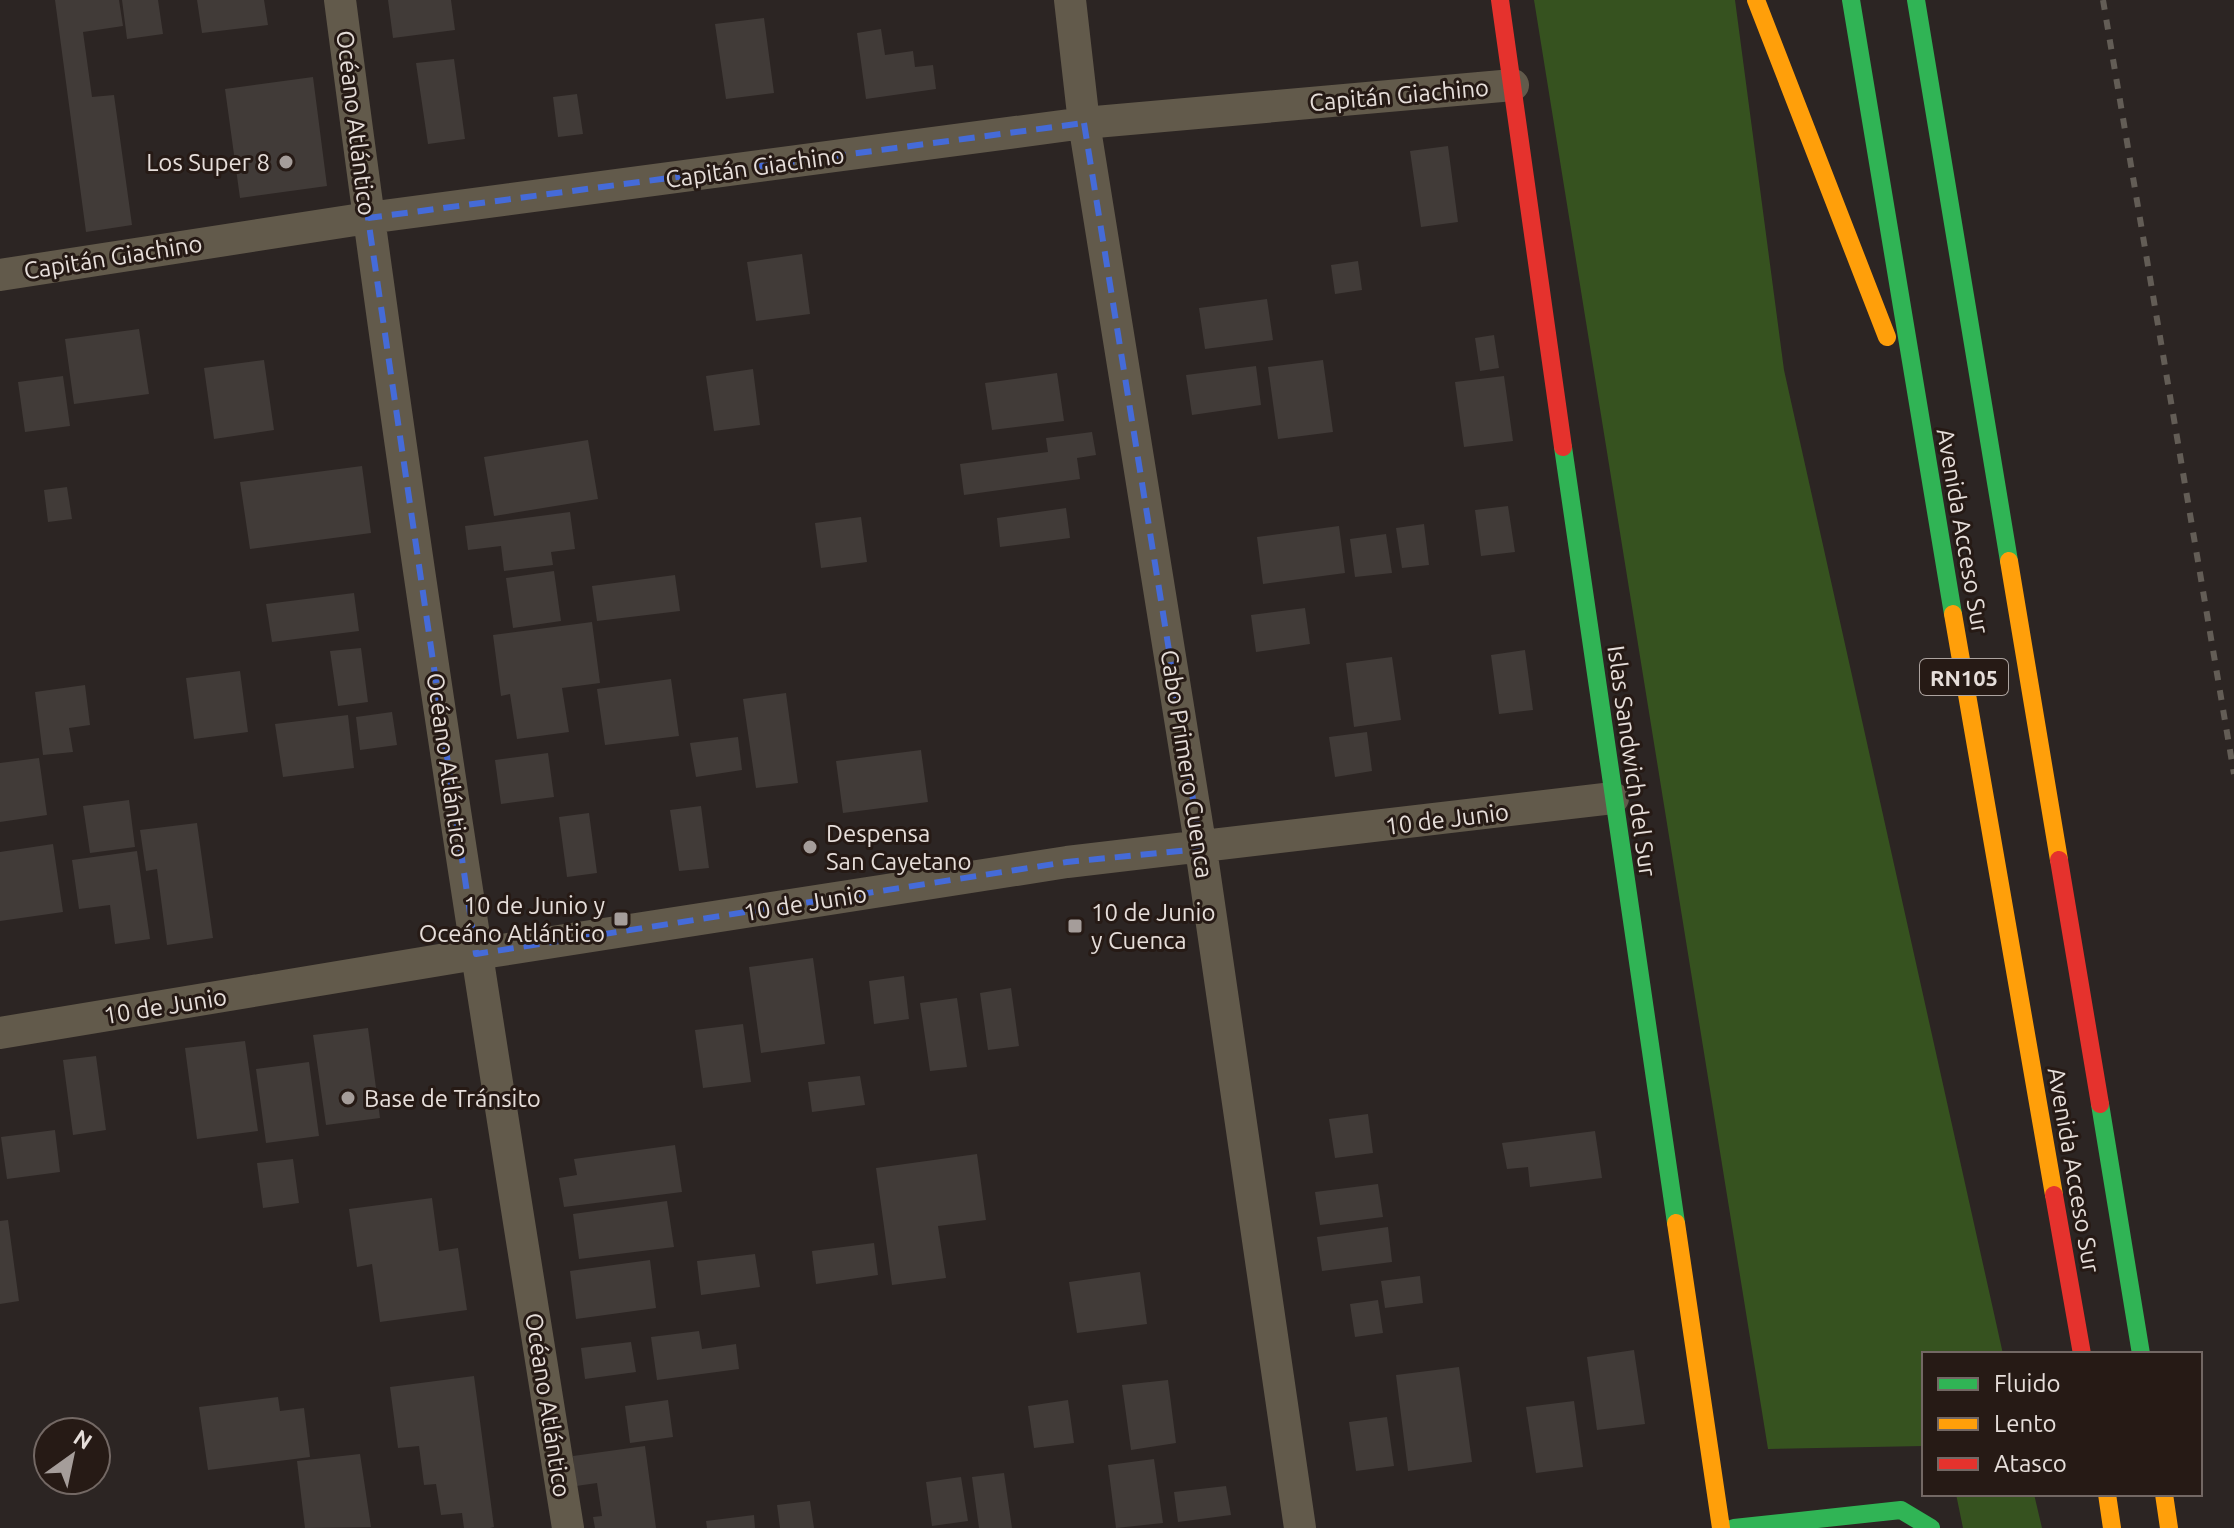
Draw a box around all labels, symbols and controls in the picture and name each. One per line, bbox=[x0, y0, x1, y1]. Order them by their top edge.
street label: Océano Atlántico bbox=[331, 29, 381, 217]
street label: Capitán Giachino bbox=[1308, 74, 1490, 116]
street label: Capitán Giachino bbox=[664, 141, 846, 193]
place label: Los Super 8 bbox=[146, 149, 270, 176]
marker: Los Super 8 bbox=[277, 153, 295, 171]
street label: Capitán Giachino bbox=[22, 230, 204, 284]
street label: Avenida Acceso Sur bbox=[1932, 426, 1994, 636]
street label: Islas Sandwich del Sur bbox=[1602, 644, 1662, 878]
street label: Cabo Primero Cuenca bbox=[1156, 648, 1218, 880]
road number: RN105 bbox=[1920, 659, 2008, 695]
street label: Océano Atlántico bbox=[422, 671, 474, 859]
street label: 10 de Junio bbox=[1384, 798, 1510, 840]
place label: Despensa San Cayetano bbox=[826, 820, 971, 875]
marker: Despensa San Cayetano bbox=[801, 838, 819, 856]
street label: 10 de Junio bbox=[741, 880, 869, 926]
place label: 10 de Junio y Oceáno Atlántico bbox=[419, 892, 605, 947]
place label: 10 de Junio y Cuenca bbox=[1091, 899, 1215, 954]
marker: 10 de Junio y Oceáno Atlántico bbox=[612, 910, 630, 928]
marker: 10 de Junio y Cuenca bbox=[1066, 917, 1084, 935]
street label: 10 de Junio bbox=[101, 983, 229, 1029]
street label: Avenida Acceso Sur bbox=[2043, 1065, 2105, 1275]
place label: Base de Tránsito bbox=[364, 1085, 541, 1112]
marker: Base de Tránsito bbox=[339, 1089, 357, 1107]
street label: Océano Atlántico bbox=[520, 1311, 576, 1499]
legend bbox=[1922, 1352, 2202, 1496]
text: Fluido bbox=[1994, 1370, 2061, 1397]
text: Lento bbox=[1994, 1410, 2057, 1437]
north arrow bbox=[32, 1416, 112, 1496]
text: N bbox=[69, 1424, 97, 1454]
text: Atasco bbox=[1994, 1450, 2067, 1477]

